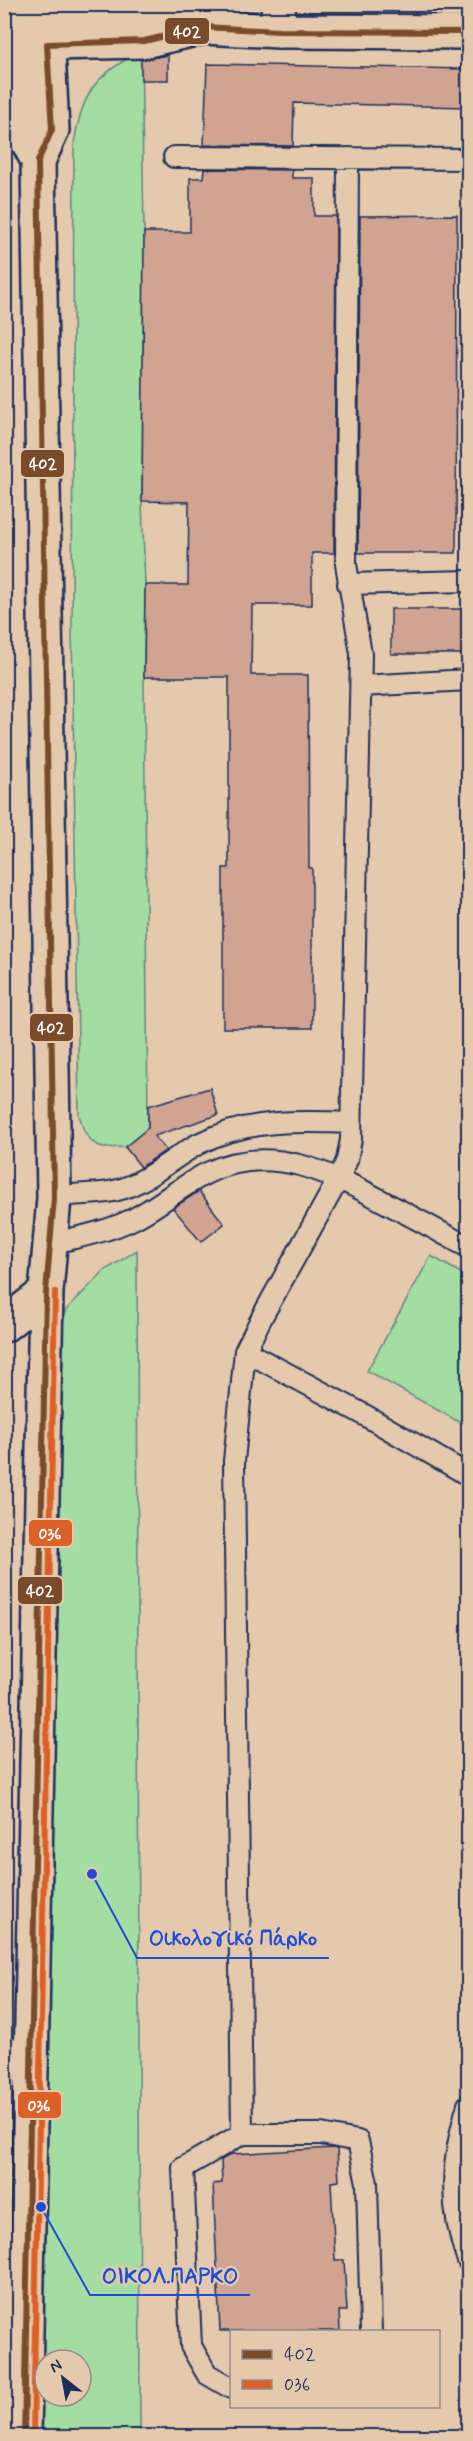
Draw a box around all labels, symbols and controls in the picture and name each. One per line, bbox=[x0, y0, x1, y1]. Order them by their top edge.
line badge: 402 bbox=[164, 17, 210, 45]
text: 402 bbox=[173, 22, 201, 43]
line badge: 402 bbox=[20, 449, 65, 478]
text: 402 bbox=[29, 454, 57, 475]
line badge: 402 bbox=[29, 1013, 74, 1042]
text: 402 bbox=[37, 1018, 65, 1039]
line badge: 036 bbox=[28, 1519, 73, 1547]
text: 036 bbox=[38, 1524, 62, 1545]
line badge: 402 bbox=[17, 1576, 63, 1605]
text: 402 bbox=[26, 1581, 54, 1602]
callout: Οικολογικό Πάρκο bbox=[137, 1919, 329, 1958]
text: Οικολογικό Πάρκο bbox=[149, 1925, 317, 1953]
line badge: 036 bbox=[17, 2091, 62, 2119]
text: 036 bbox=[27, 2096, 51, 2117]
callout: ΟΙΚΟΛ.ΠΑΡΚΟ bbox=[90, 2256, 250, 2295]
text: ΟΙΚΟΛ.ΠΑΡΚΟ bbox=[102, 2263, 238, 2291]
legend bbox=[230, 2330, 440, 2408]
text: 402 bbox=[284, 2343, 316, 2367]
north arrow bbox=[33, 2348, 93, 2408]
text: N bbox=[46, 2355, 66, 2378]
text: 036 bbox=[284, 2373, 310, 2397]

